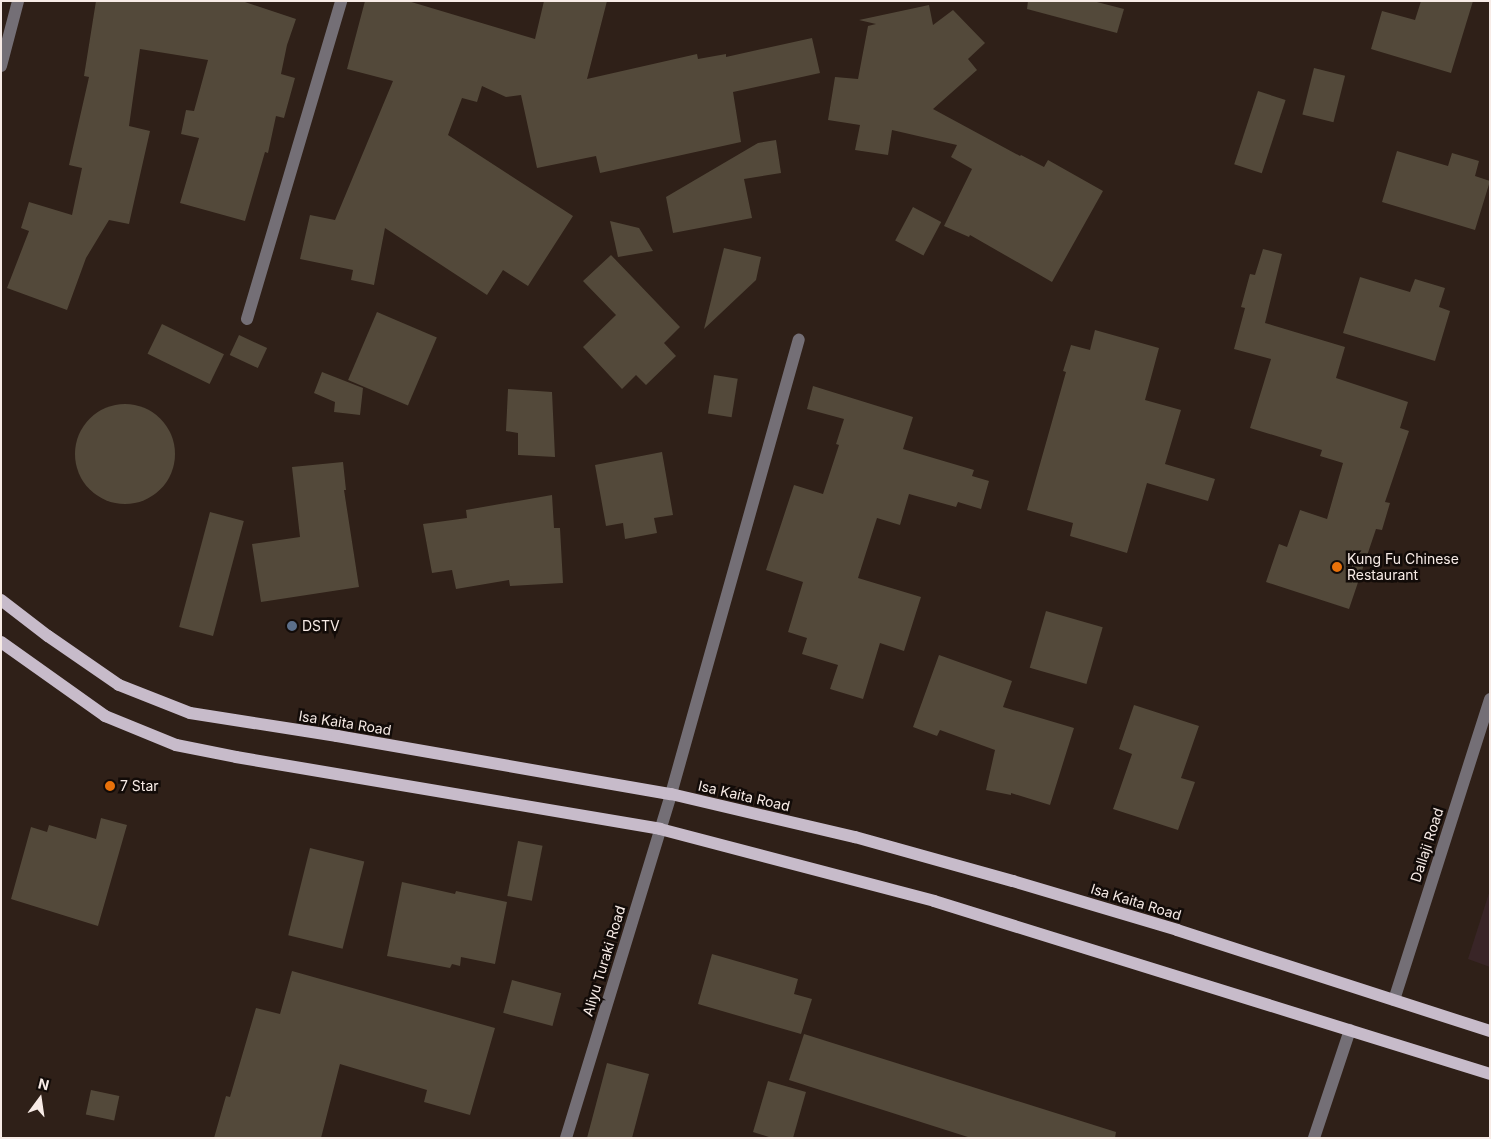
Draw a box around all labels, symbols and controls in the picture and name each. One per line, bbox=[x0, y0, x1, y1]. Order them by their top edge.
place label: Kung Fu Chinese Restaurant bbox=[1347, 551, 1459, 584]
marker: Kung Fu Chinese Restaurant bbox=[1331, 561, 1343, 573]
place label: DSTV bbox=[302, 618, 340, 634]
marker: DSTV bbox=[286, 620, 298, 632]
street label: Isa Kaita Road bbox=[297, 707, 393, 739]
street label: Isa Kaita Road bbox=[696, 777, 792, 815]
place label: 7 Star bbox=[120, 778, 159, 794]
marker: 7 Star bbox=[104, 780, 116, 792]
street label: Dallaji Road bbox=[1407, 806, 1447, 884]
street label: Isa Kaita Road bbox=[1089, 880, 1183, 924]
street label: Aliyu Turaki Road bbox=[579, 904, 629, 1018]
north arrow bbox=[15, 1074, 65, 1124]
text: N bbox=[37, 1074, 51, 1093]

